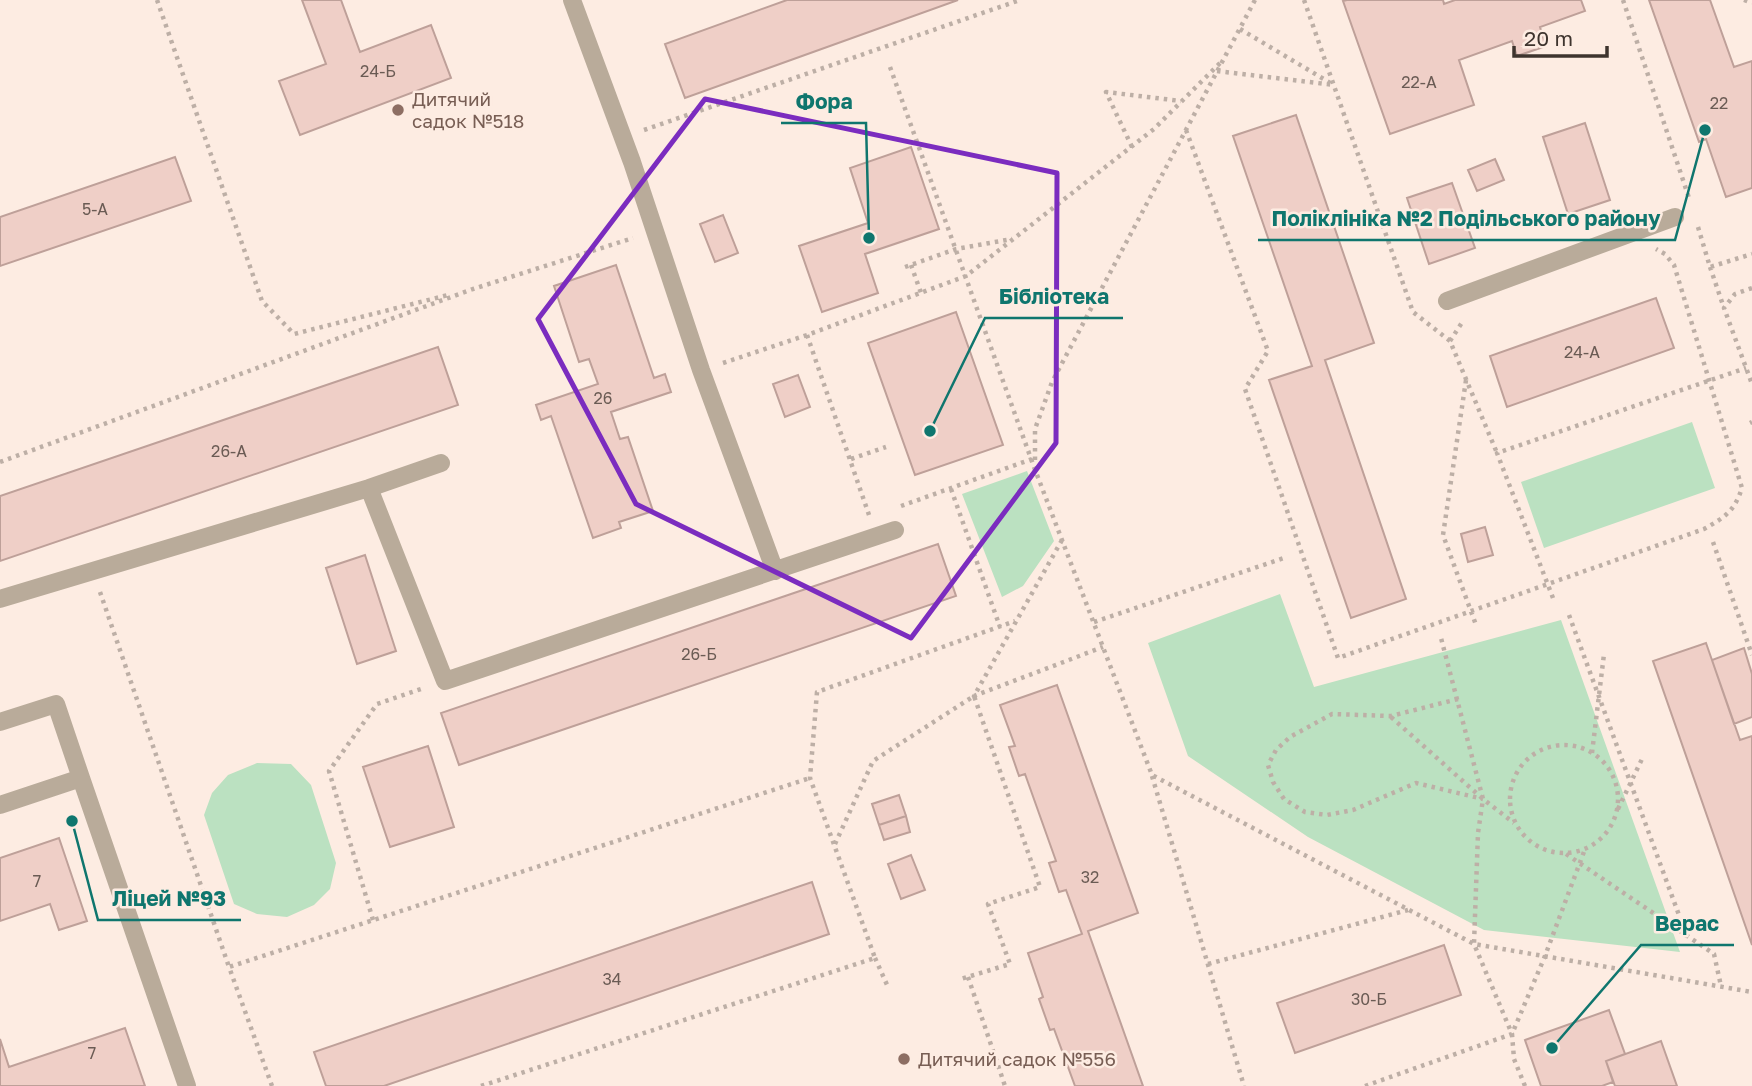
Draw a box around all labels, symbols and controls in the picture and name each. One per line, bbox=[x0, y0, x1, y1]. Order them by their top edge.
scale bar bbox=[1514, 14, 1607, 58]
text: 20 m bbox=[1524, 25, 1573, 51]
house number: 24-Б bbox=[360, 61, 396, 81]
house number: 22-А bbox=[1401, 72, 1437, 92]
callout: Фора bbox=[781, 81, 866, 123]
place label: Дитячий садок №518 bbox=[412, 87, 524, 132]
text: Фора bbox=[795, 88, 853, 114]
house number: 22 bbox=[1710, 93, 1728, 113]
marker: Дитячий садок №518 bbox=[390, 102, 406, 118]
callout: Поліклініка №2 Подільського району bbox=[1258, 198, 1675, 240]
house number: 5-А bbox=[82, 199, 108, 219]
text: Поліклініка №2 Подільського району bbox=[1271, 205, 1661, 231]
callout: Бібліотека bbox=[985, 276, 1123, 318]
text: Бібліотека bbox=[999, 283, 1109, 309]
house number: 24-А bbox=[1564, 342, 1600, 362]
house number: 26 bbox=[594, 388, 612, 408]
house number: 26-А bbox=[211, 441, 247, 461]
house number: 26-Б bbox=[681, 644, 717, 664]
house number: 32 bbox=[1081, 867, 1099, 887]
house number: 7 bbox=[33, 871, 41, 891]
callout: Ліцей №93 bbox=[98, 878, 241, 920]
text: Ліцей №93 bbox=[112, 885, 226, 911]
callout: Верас bbox=[1641, 903, 1734, 945]
text: Верас bbox=[1655, 910, 1719, 936]
house number: 34 bbox=[602, 969, 622, 989]
house number: 30-Б bbox=[1351, 989, 1387, 1009]
house number: 7 bbox=[88, 1043, 96, 1063]
place label: Дитячий садок №556 bbox=[918, 1047, 1116, 1070]
marker: Дитячий садок №556 bbox=[896, 1051, 912, 1067]

